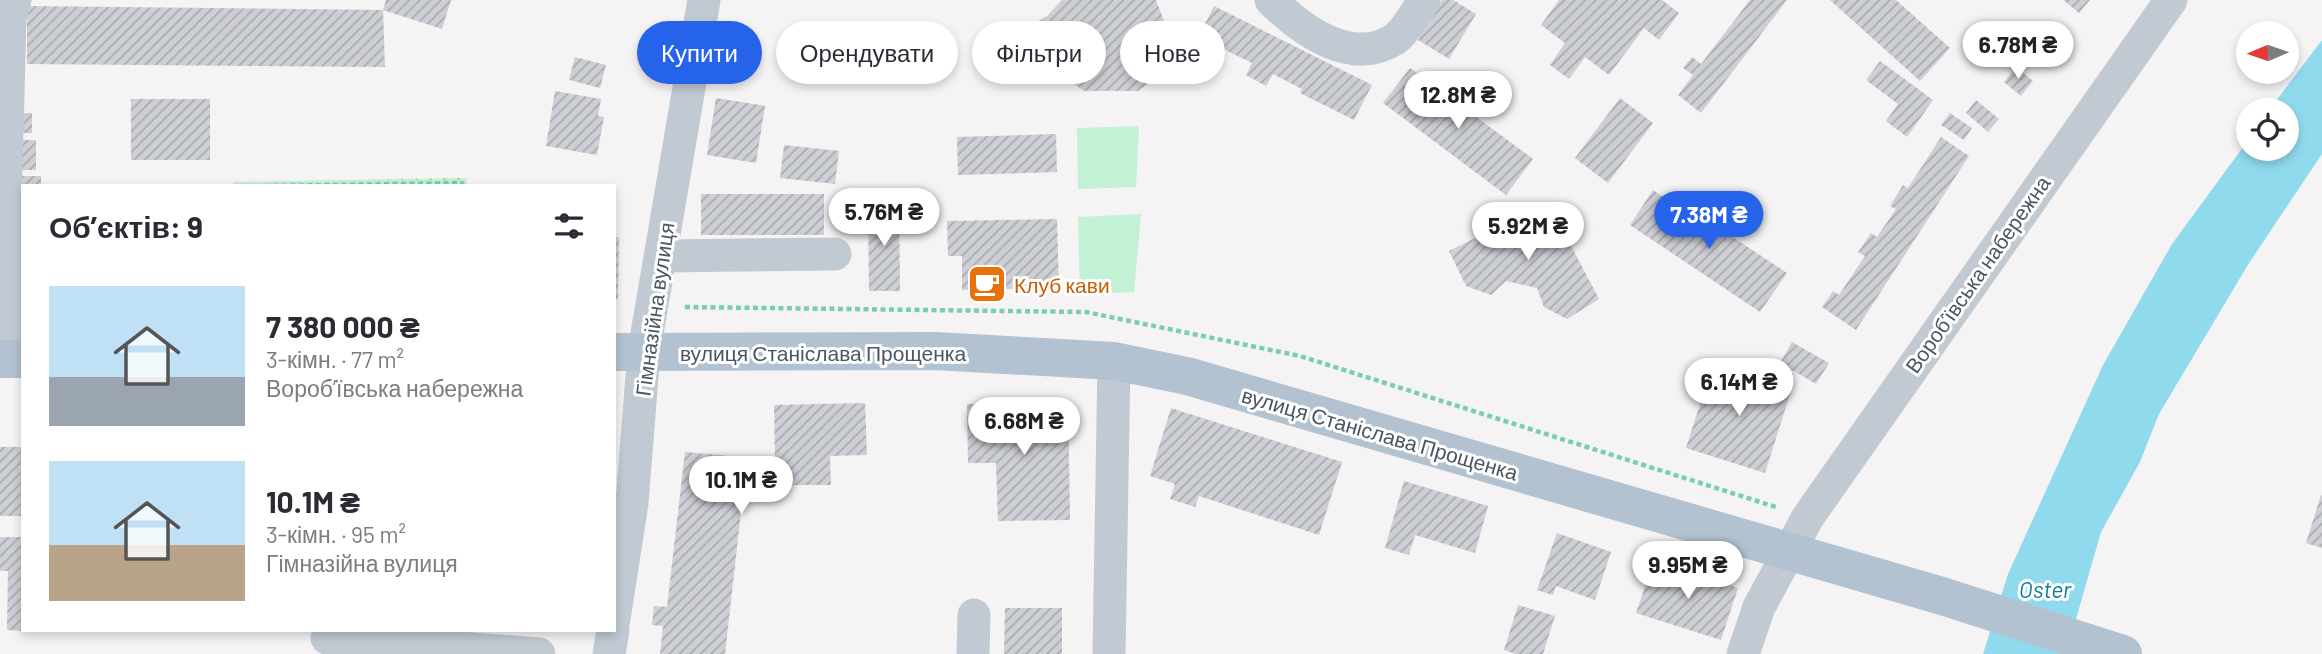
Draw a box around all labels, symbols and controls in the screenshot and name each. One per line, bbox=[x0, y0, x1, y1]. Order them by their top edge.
chip: Купити bbox=[637, 21, 762, 84]
chip: Орендувати bbox=[776, 21, 958, 84]
chip: Фільтри bbox=[972, 21, 1106, 84]
chip: Нове bbox=[1120, 21, 1225, 84]
north arrow bbox=[2236, 21, 2300, 84]
map controls bbox=[2236, 21, 2299, 161]
pin: 6.78M ₴ bbox=[1953, 22, 2083, 81]
text: 6.78M ₴ bbox=[1979, 30, 2057, 58]
pin: 12.8M ₴ bbox=[1393, 72, 1523, 131]
text: 12.8M ₴ bbox=[1420, 80, 1496, 108]
button: locate bbox=[2236, 98, 2299, 161]
street label: Воробʼївська набережна bbox=[1899, 170, 2055, 377]
pin: 5.76M ₴ bbox=[819, 188, 949, 248]
pin: 7.38M ₴ bbox=[1644, 191, 1774, 251]
text: 5.76M ₴ bbox=[845, 197, 923, 225]
text: 7.38M ₴ bbox=[1670, 200, 1748, 228]
pin: 5.92M ₴ bbox=[1463, 202, 1593, 262]
icon: filters bbox=[550, 207, 588, 245]
text: Об’єктів: 9 bbox=[49, 208, 203, 244]
text: 5.92M ₴ bbox=[1488, 211, 1568, 239]
street label: Гімназійна вулиця bbox=[629, 221, 679, 397]
cafe icon: Клуб кави bbox=[966, 263, 1008, 305]
place label: Клуб кави bbox=[1014, 272, 1110, 297]
text: 7 380 000 ₴ bbox=[266, 308, 420, 344]
icon: home bbox=[105, 314, 189, 398]
street label: вулиця Станіслава Прощенка bbox=[680, 340, 966, 365]
text: 3-кімн. · 77 m² bbox=[266, 345, 404, 373]
pin: 6.14M ₴ bbox=[1674, 358, 1804, 418]
text: 6.14M ₴ bbox=[1700, 367, 1778, 395]
text: Воробʼївська набережна bbox=[266, 374, 523, 402]
street label: вулиця Станіслава Прощенка bbox=[1239, 382, 1521, 485]
pin: 6.68M ₴ bbox=[959, 398, 1089, 457]
text: 6.68M ₴ bbox=[984, 406, 1064, 434]
pin: 10.1M ₴ bbox=[676, 456, 806, 516]
text: 10.1M ₴ bbox=[705, 465, 777, 493]
text: 10.1M ₴ bbox=[266, 483, 360, 519]
icon: home bbox=[105, 489, 189, 573]
text: 3-кімн. · 95 m² bbox=[266, 520, 406, 548]
pin: 9.95M ₴ bbox=[1623, 542, 1753, 601]
text: Гімназійна вулиця bbox=[266, 549, 458, 577]
text: 9.95M ₴ bbox=[1648, 550, 1728, 578]
water label: Oster bbox=[2019, 575, 2072, 603]

